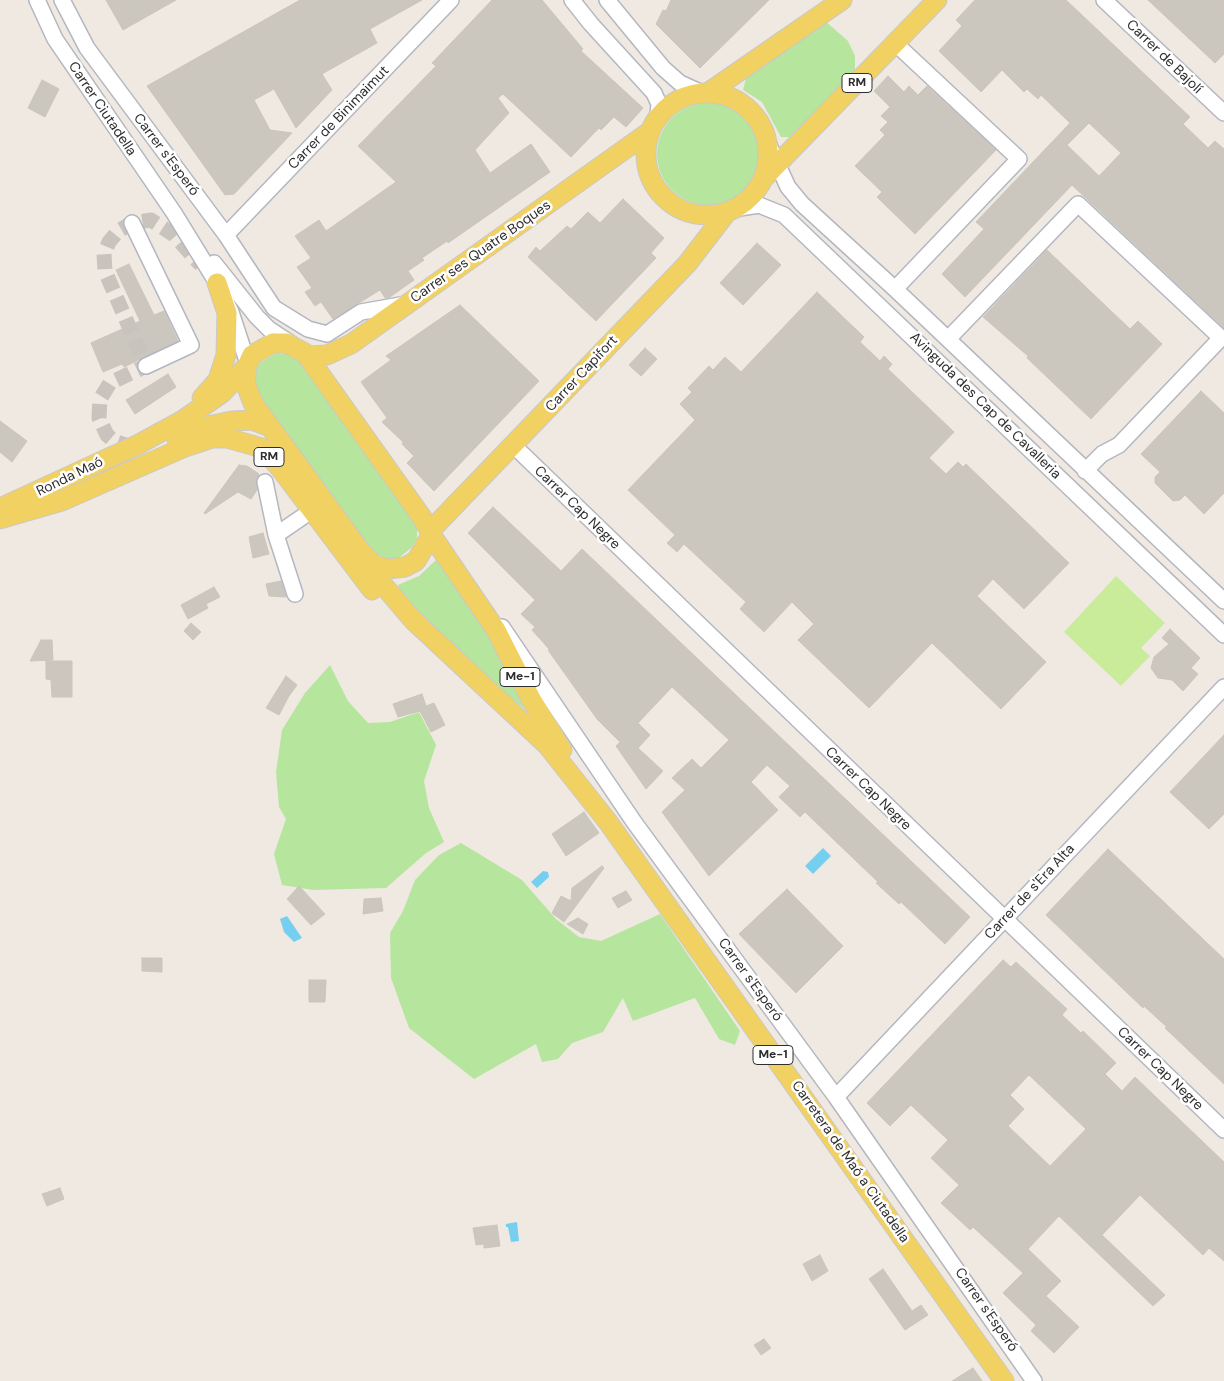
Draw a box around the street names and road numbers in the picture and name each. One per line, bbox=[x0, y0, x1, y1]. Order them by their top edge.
street label: Carrer de Bajolí bbox=[1123, 17, 1205, 97]
street label: Carrer Ciutadella bbox=[64, 59, 140, 159]
street label: Carrer de Binimaimut bbox=[285, 63, 393, 173]
road number: RM bbox=[842, 74, 872, 92]
street label: Carrer s'Esperó bbox=[130, 111, 202, 199]
street label: Carrer ses Quatre Boques bbox=[408, 197, 554, 307]
street label: Avinguda des Cap de Cavalleria bbox=[906, 329, 1064, 483]
street label: Carrer Capifort bbox=[542, 332, 622, 416]
road number: RM bbox=[254, 448, 284, 467]
street label: Ronda Maó bbox=[34, 454, 106, 500]
street label: Carrer Cap Negre bbox=[531, 463, 623, 553]
road number: Me-1 bbox=[500, 668, 540, 686]
street label: Carrer Cap Negre bbox=[822, 744, 914, 834]
street label: Carrer de s'Era Alta bbox=[981, 841, 1079, 943]
street label: Carrer s'Esperó bbox=[714, 935, 786, 1025]
street label: Carrer Cap Negre bbox=[1114, 1024, 1206, 1114]
road number: Me-1 bbox=[753, 1046, 793, 1064]
street label: Carretera de Maó a Ciutadella bbox=[788, 1078, 912, 1246]
street label: Carrer s'Esperó bbox=[951, 1265, 1021, 1355]

